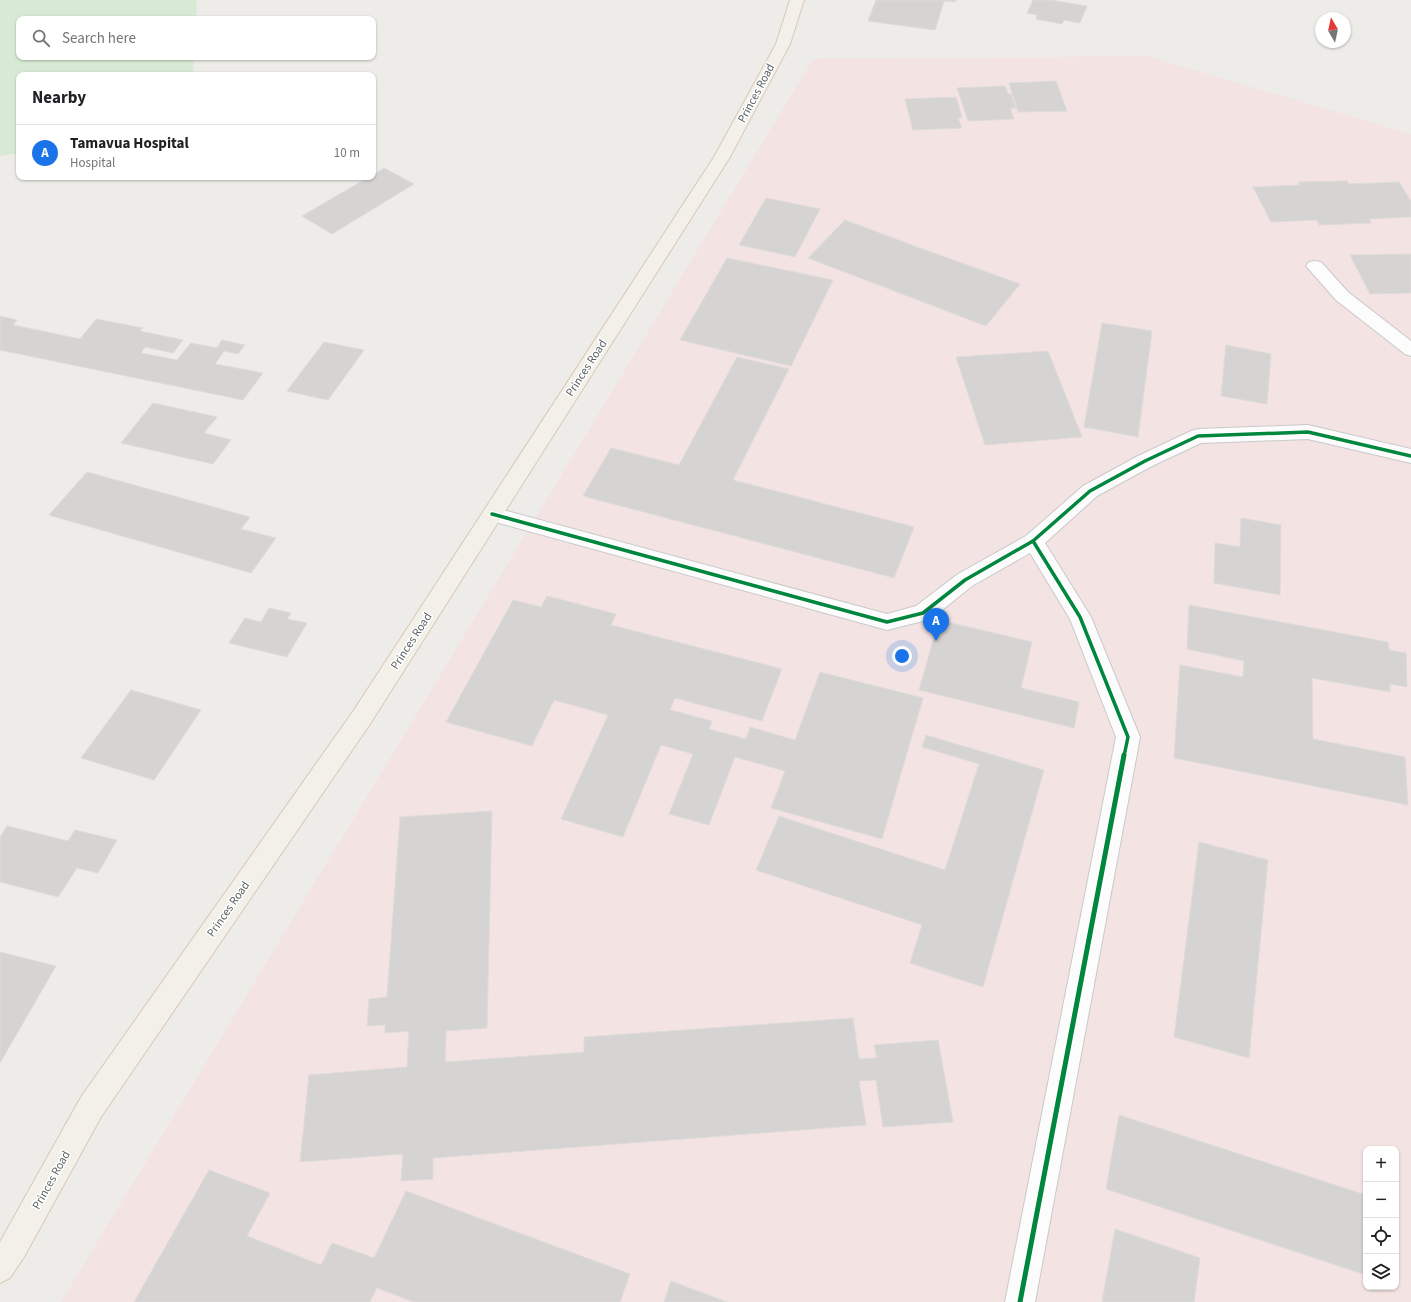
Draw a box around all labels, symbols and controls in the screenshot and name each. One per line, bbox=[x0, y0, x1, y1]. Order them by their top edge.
north arrow bbox=[1315, 12, 1351, 48]
search box bbox=[16, 16, 376, 60]
icon: search bbox=[30, 27, 52, 49]
text: Search here bbox=[62, 28, 136, 49]
street label: Princes Road bbox=[734, 61, 779, 126]
text: Nearby bbox=[32, 86, 86, 110]
text: Tamavua Hospital bbox=[70, 133, 189, 154]
text: A bbox=[41, 144, 49, 162]
text: 10 m bbox=[334, 144, 360, 162]
text: Hospital bbox=[70, 154, 115, 172]
street label: Princes Road bbox=[562, 336, 611, 400]
pin: A bbox=[923, 608, 949, 641]
street label: Princes Road bbox=[387, 609, 436, 673]
your location bbox=[892, 646, 912, 666]
street label: Princes Road bbox=[203, 878, 254, 941]
map controls bbox=[1363, 1146, 1399, 1290]
button: + bbox=[1363, 1146, 1399, 1182]
street label: Princes Road bbox=[28, 1148, 75, 1213]
button: − bbox=[1363, 1182, 1399, 1218]
button: locate bbox=[1363, 1218, 1399, 1254]
button: layers bbox=[1363, 1254, 1399, 1290]

